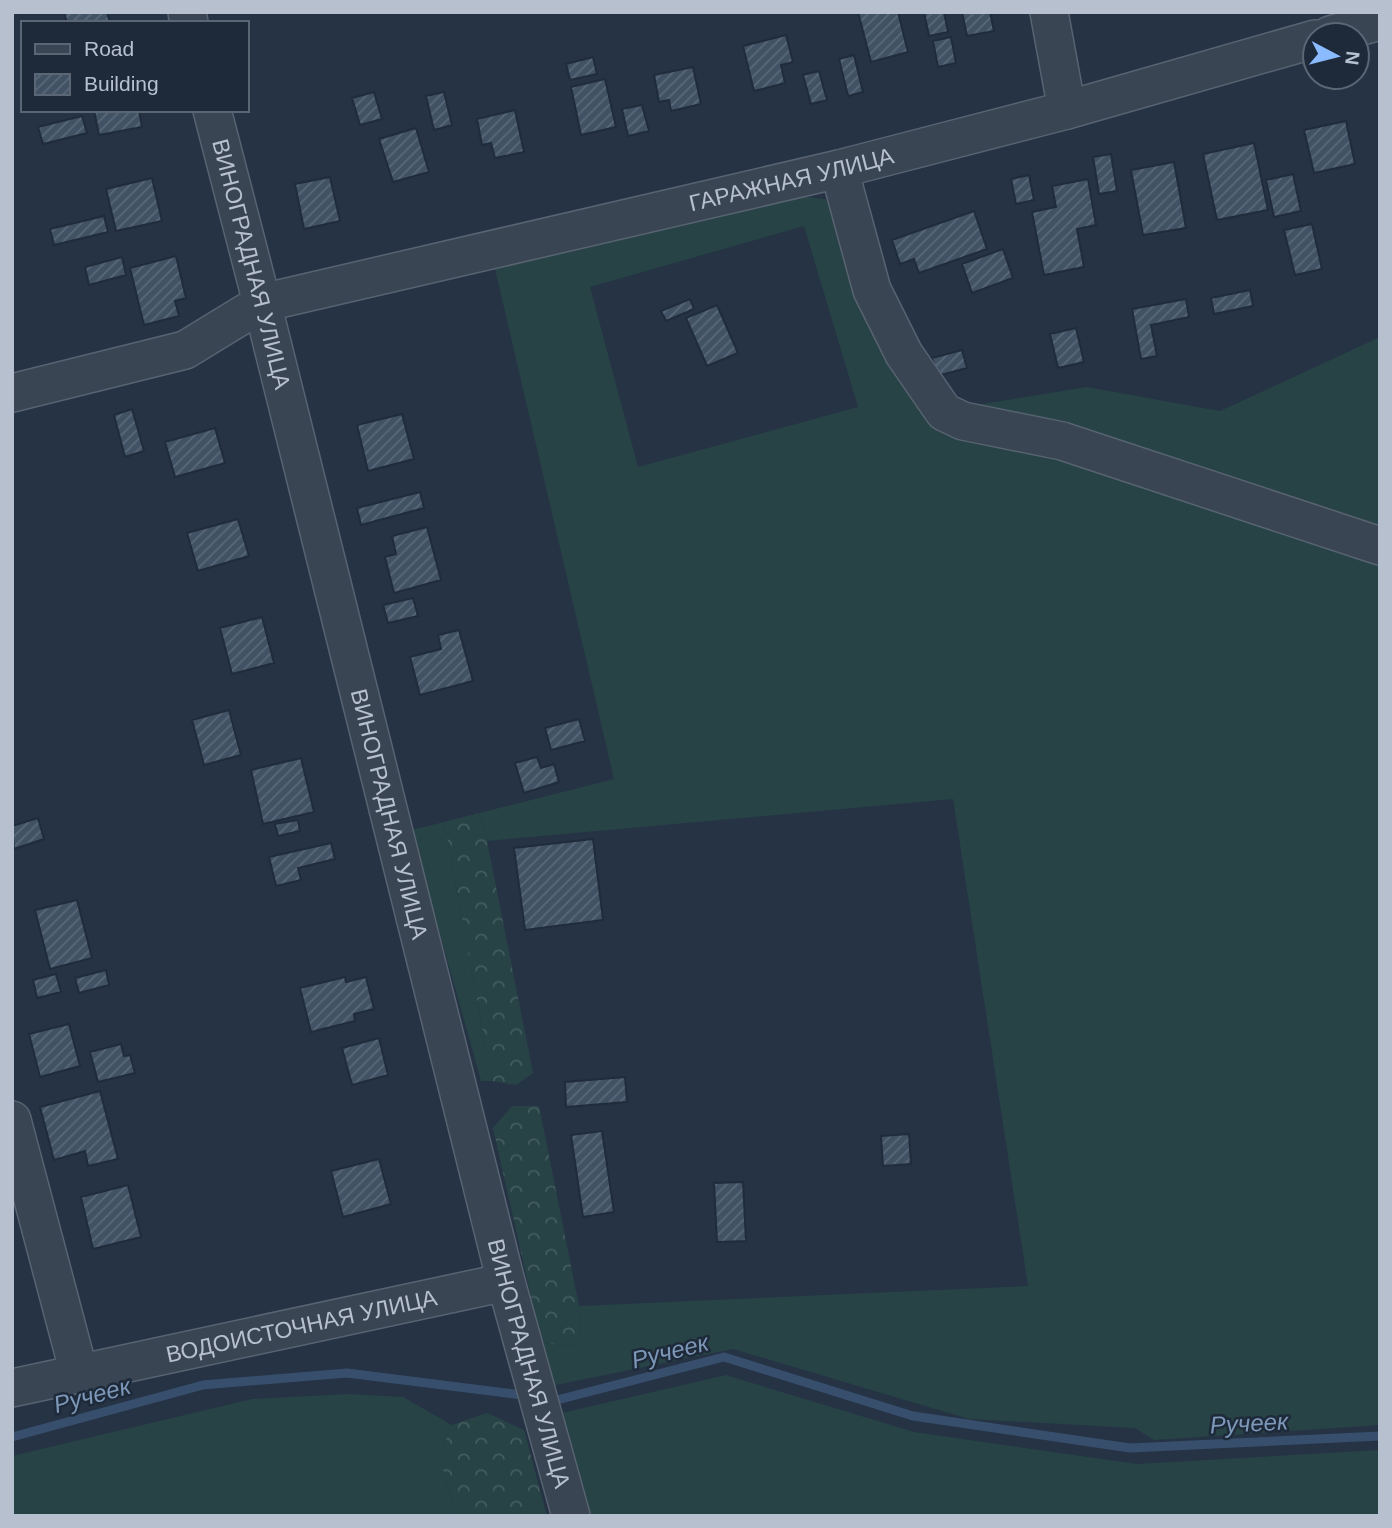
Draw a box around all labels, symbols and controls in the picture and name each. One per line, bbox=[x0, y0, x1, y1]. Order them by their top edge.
legend bbox=[21, 21, 248, 112]
north arrow bbox=[1301, 21, 1371, 91]
text: Road bbox=[84, 37, 134, 60]
text: N bbox=[1341, 50, 1364, 66]
text: Building bbox=[84, 72, 159, 95]
street label: ВИНОГРАДНАЯ УЛИЦА bbox=[207, 136, 296, 392]
street label: ГАРАЖНАЯ УЛИЦА bbox=[686, 142, 897, 216]
street label: ВИНОГРАДНАЯ УЛИЦА bbox=[346, 686, 433, 943]
street label: ВИНОГРАДНАЯ УЛИЦА bbox=[483, 1236, 576, 1492]
street label: ВОДОИСТОЧНАЯ УЛИЦА bbox=[164, 1284, 440, 1368]
water label: Ручеек bbox=[629, 1328, 713, 1374]
water label: Ручеек bbox=[51, 1371, 135, 1418]
water label: Ручеек bbox=[1209, 1407, 1291, 1439]

